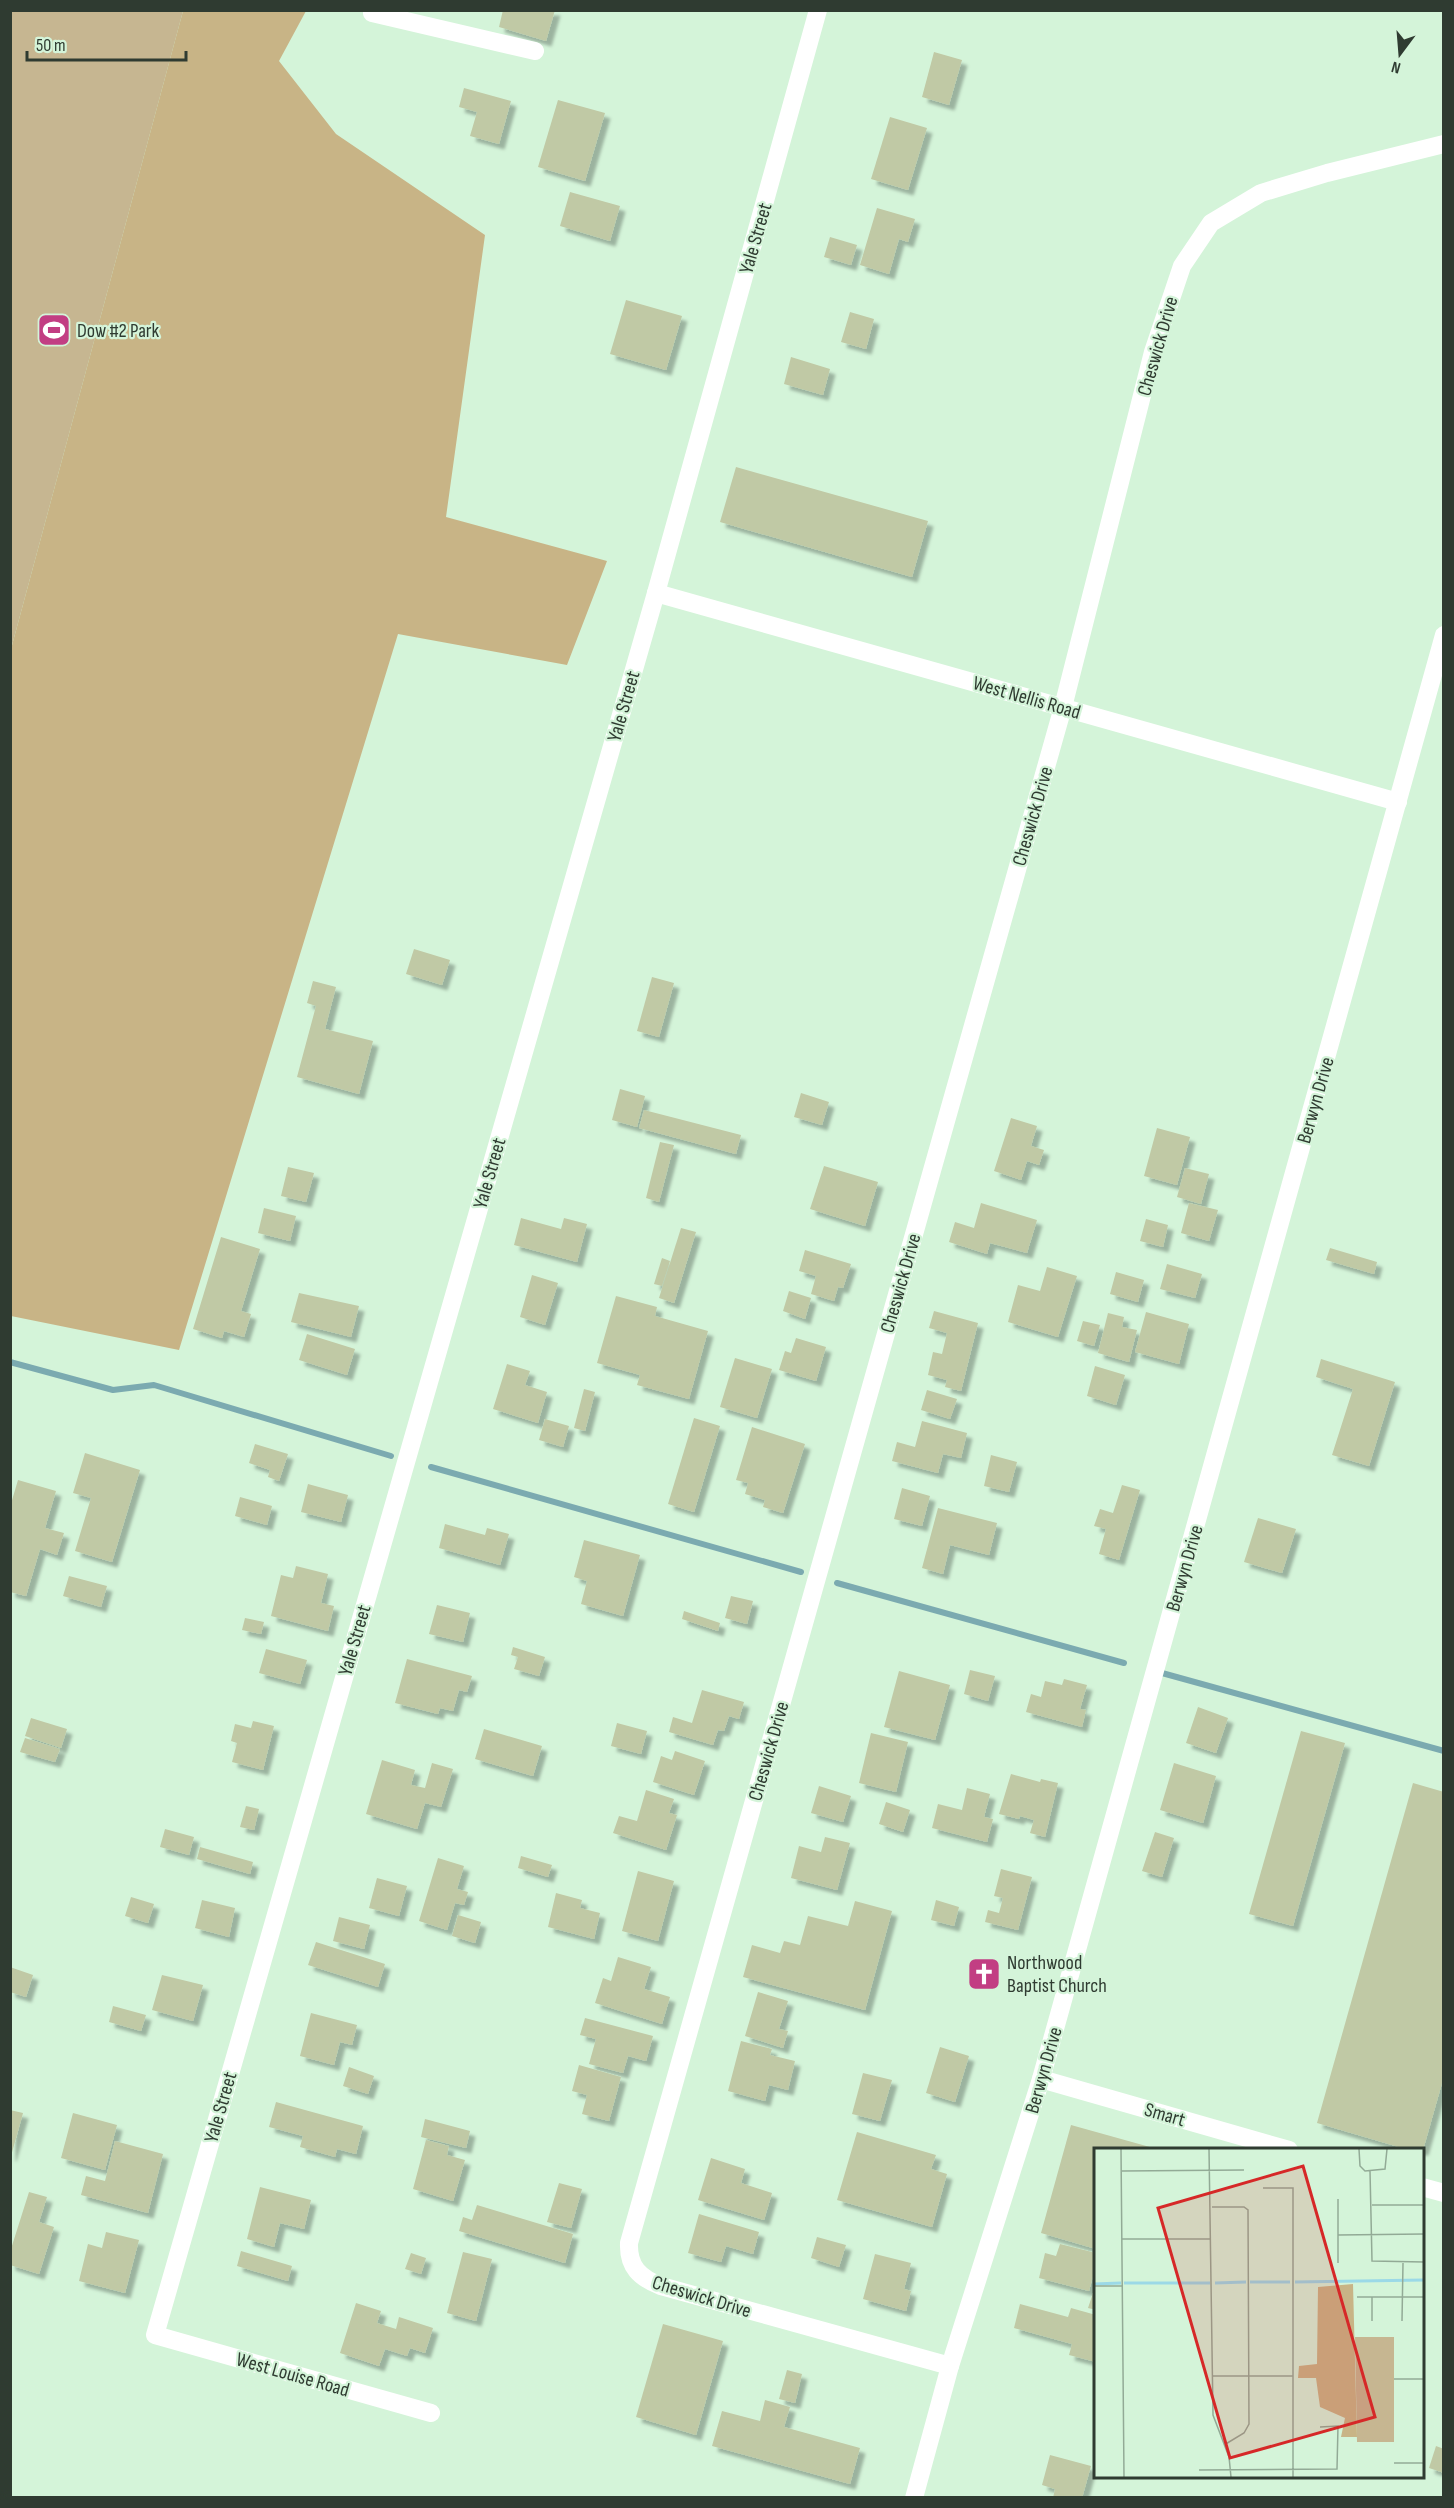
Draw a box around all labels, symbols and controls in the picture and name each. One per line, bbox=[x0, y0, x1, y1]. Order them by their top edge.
scale bar bbox=[27, 24, 186, 62]
north arrow bbox=[1370, 24, 1430, 84]
text: 50 m bbox=[36, 35, 66, 56]
text: N bbox=[1390, 57, 1403, 77]
street label: Yale Street bbox=[734, 200, 777, 276]
street label: Cheswick Drive bbox=[1132, 294, 1184, 399]
sports icon: Dow #2 Park bbox=[36, 312, 72, 348]
place label: Dow #2 Park bbox=[77, 319, 160, 343]
street label: Yale Street bbox=[602, 668, 645, 744]
street label: West Nellis Road bbox=[970, 671, 1083, 725]
street label: Cheswick Drive bbox=[1007, 764, 1059, 869]
street label: Berwyn Drive bbox=[1292, 1054, 1340, 1146]
street label: Yale Street bbox=[468, 1135, 511, 1211]
street label: Cheswick Drive bbox=[875, 1231, 927, 1336]
street label: Berwyn Drive bbox=[1161, 1522, 1209, 1614]
street label: Yale Street bbox=[333, 1602, 376, 1678]
street label: Cheswick Drive bbox=[743, 1699, 795, 1804]
place label: Northwood Baptist Church bbox=[1007, 1951, 1107, 1998]
church icon: Northwood Baptist Church bbox=[966, 1956, 1002, 1992]
street label: Berwyn Drive bbox=[1020, 2024, 1068, 2116]
street label: Yale Street bbox=[199, 2069, 242, 2145]
street label: Smart bbox=[1142, 2098, 1188, 2132]
inset map bbox=[1094, 2148, 1424, 2478]
street label: Cheswick Drive bbox=[649, 2271, 754, 2323]
street label: West Louise Road bbox=[233, 2347, 352, 2403]

